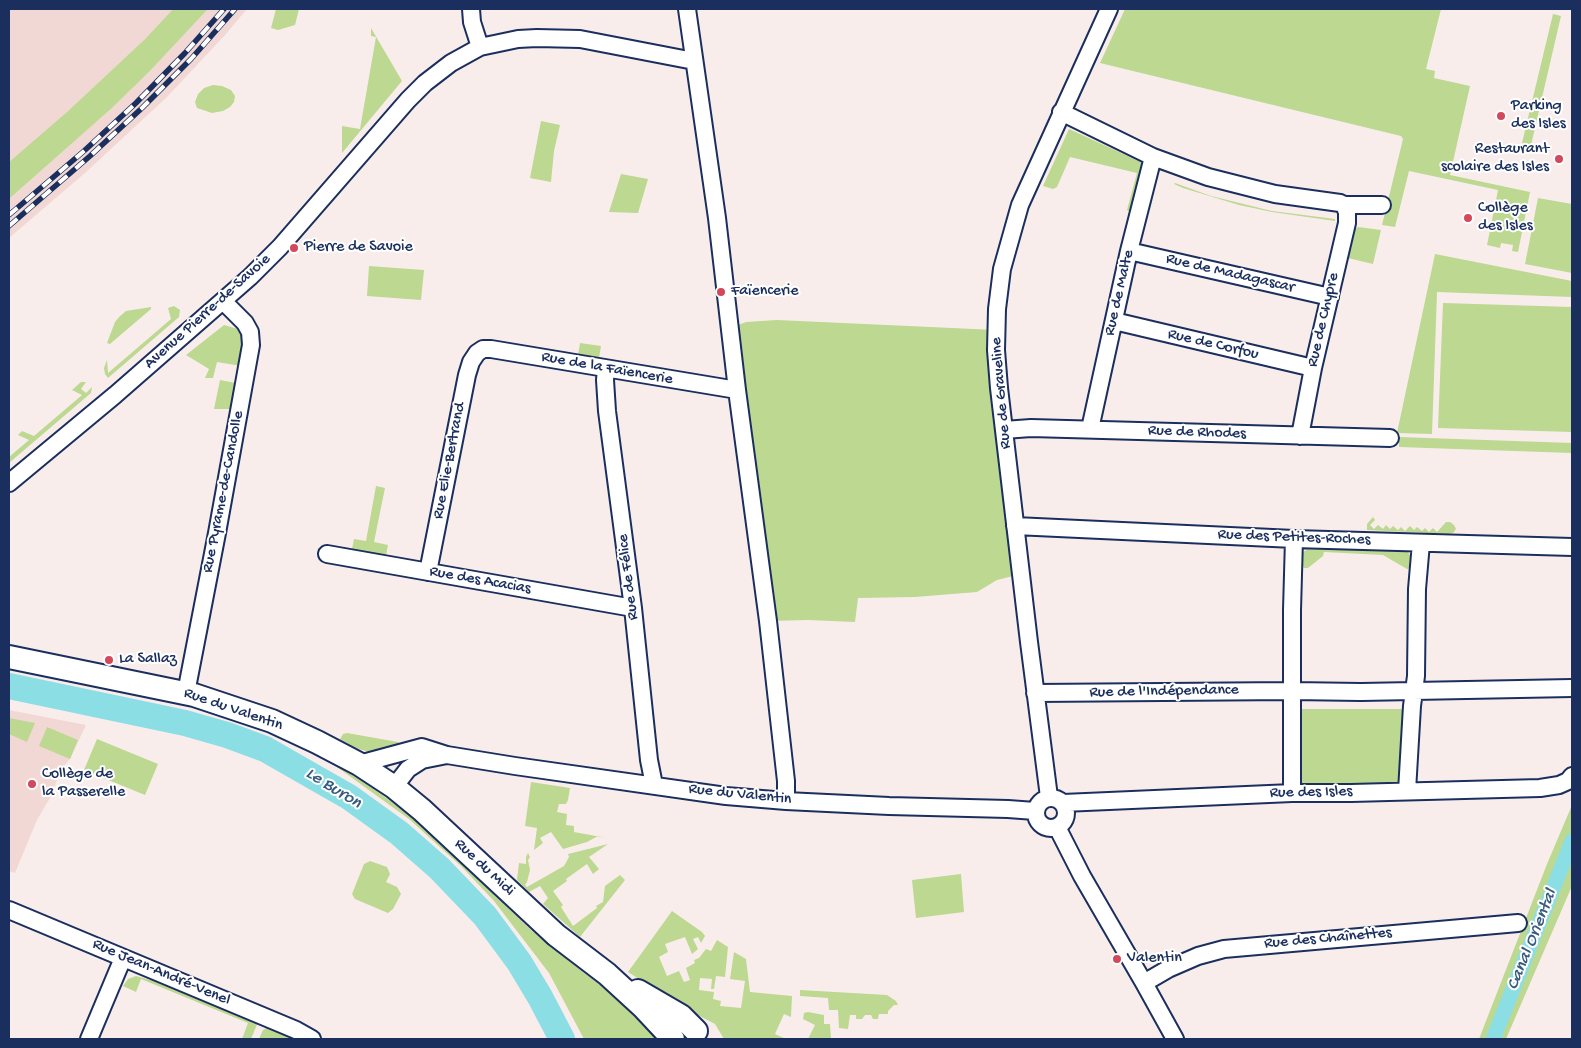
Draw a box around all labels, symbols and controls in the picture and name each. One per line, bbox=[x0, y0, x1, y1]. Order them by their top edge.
place label: Parking des Isles bbox=[1511, 97, 1566, 135]
marker: Parking des Isles bbox=[1495, 110, 1507, 122]
place label: Restaurant scolaire des Isles bbox=[1441, 140, 1549, 178]
marker: Restaurant scolaire des Isles bbox=[1553, 153, 1565, 165]
place label: Collège des Isles bbox=[1478, 199, 1533, 237]
marker: Collège des Isles bbox=[1462, 212, 1474, 224]
place label: Pierre de Savoie bbox=[304, 238, 413, 258]
marker: Pierre de Savoie bbox=[288, 242, 300, 254]
street label: Rue de Malte bbox=[1101, 248, 1139, 338]
street label: Avenue Pierre-de-Savoie bbox=[141, 250, 275, 374]
street label: Rue de Madagascar bbox=[1164, 250, 1296, 298]
street label: Rue de Chypre bbox=[1304, 271, 1344, 369]
place label: Faïencerie bbox=[731, 282, 798, 302]
marker: Faïencerie bbox=[715, 286, 727, 298]
street label: Rue de Corfou bbox=[1166, 325, 1260, 365]
street label: Rue de Graveline bbox=[988, 336, 1016, 450]
street label: Rue de la Faïencerie bbox=[540, 348, 674, 390]
street label: Rue Elie-Bertrand bbox=[429, 401, 471, 521]
street label: Rue Pyrame-de-Candolle bbox=[199, 409, 249, 575]
street label: Rue de Rhodes bbox=[1148, 422, 1246, 444]
street label: Rue des Petites-Roches bbox=[1217, 526, 1371, 550]
street label: Rue de Félice bbox=[614, 533, 644, 621]
street label: Rue des Acacias bbox=[428, 563, 532, 599]
place label: La Sallaz bbox=[119, 650, 177, 670]
marker: La Sallaz bbox=[103, 654, 115, 666]
street label: Rue de l'Indépendance bbox=[1089, 681, 1239, 703]
street label: Rue du Valentin bbox=[181, 684, 285, 736]
water label: Le Buron bbox=[301, 763, 365, 815]
place label: Collège de la Passerelle bbox=[42, 765, 125, 803]
marker: Collège de la Passerelle bbox=[26, 778, 38, 790]
street label: Rue du Valentin bbox=[688, 780, 792, 810]
street label: Rue des Isles bbox=[1270, 783, 1352, 803]
street label: Rue du Midi bbox=[450, 835, 518, 901]
water label: Canal Oriental bbox=[1503, 886, 1563, 994]
street label: Rue des Chaînettes bbox=[1263, 924, 1393, 954]
street label: Rue Jean-André-Venel bbox=[89, 935, 233, 1011]
place label: Valentin bbox=[1127, 949, 1182, 969]
marker: Valentin bbox=[1111, 953, 1123, 965]

